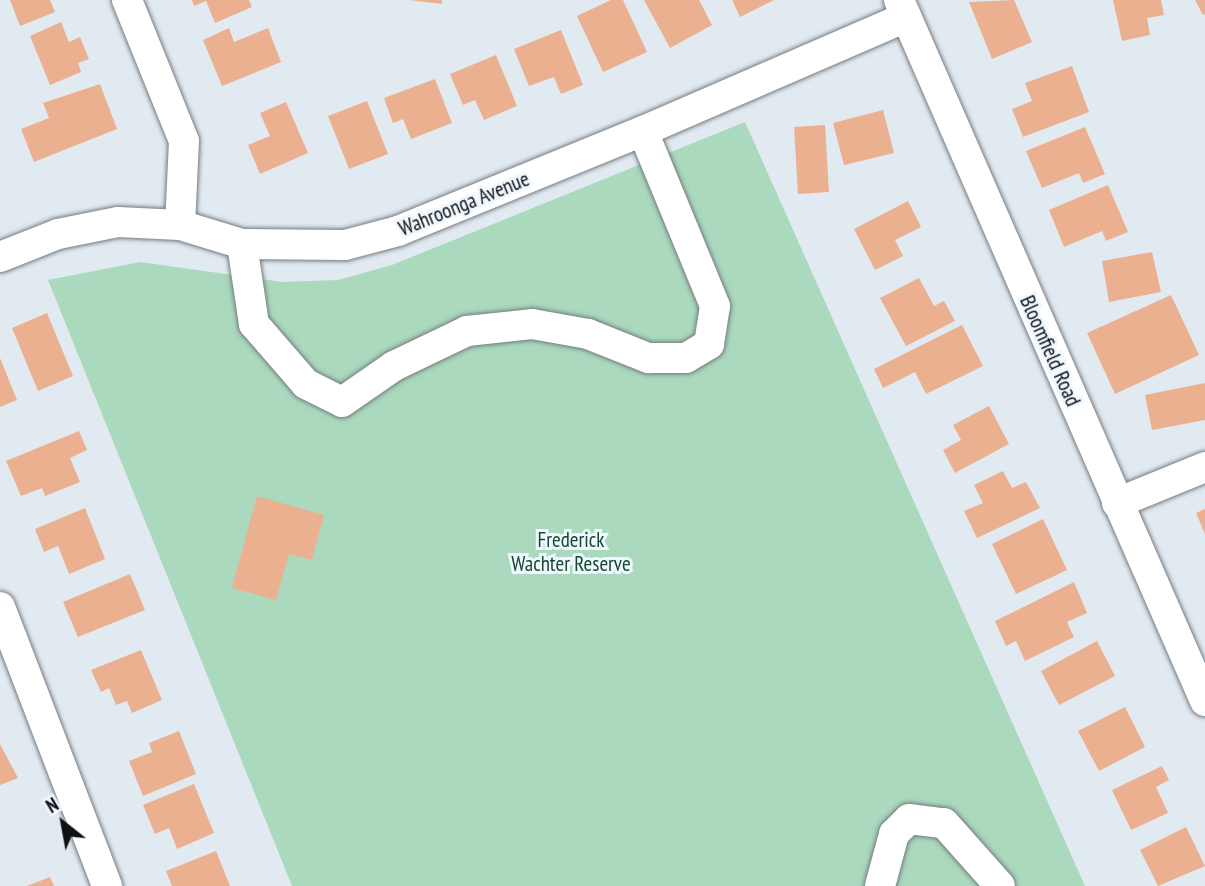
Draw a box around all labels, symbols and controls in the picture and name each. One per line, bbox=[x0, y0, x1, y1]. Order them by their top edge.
street label: Wahroonga Avenue bbox=[395, 166, 533, 242]
street label: Bloomfield Road bbox=[1014, 292, 1086, 410]
park label: Frederick Wachter Reserve bbox=[511, 527, 631, 577]
north arrow bbox=[28, 788, 98, 858]
text: N bbox=[42, 792, 63, 818]

